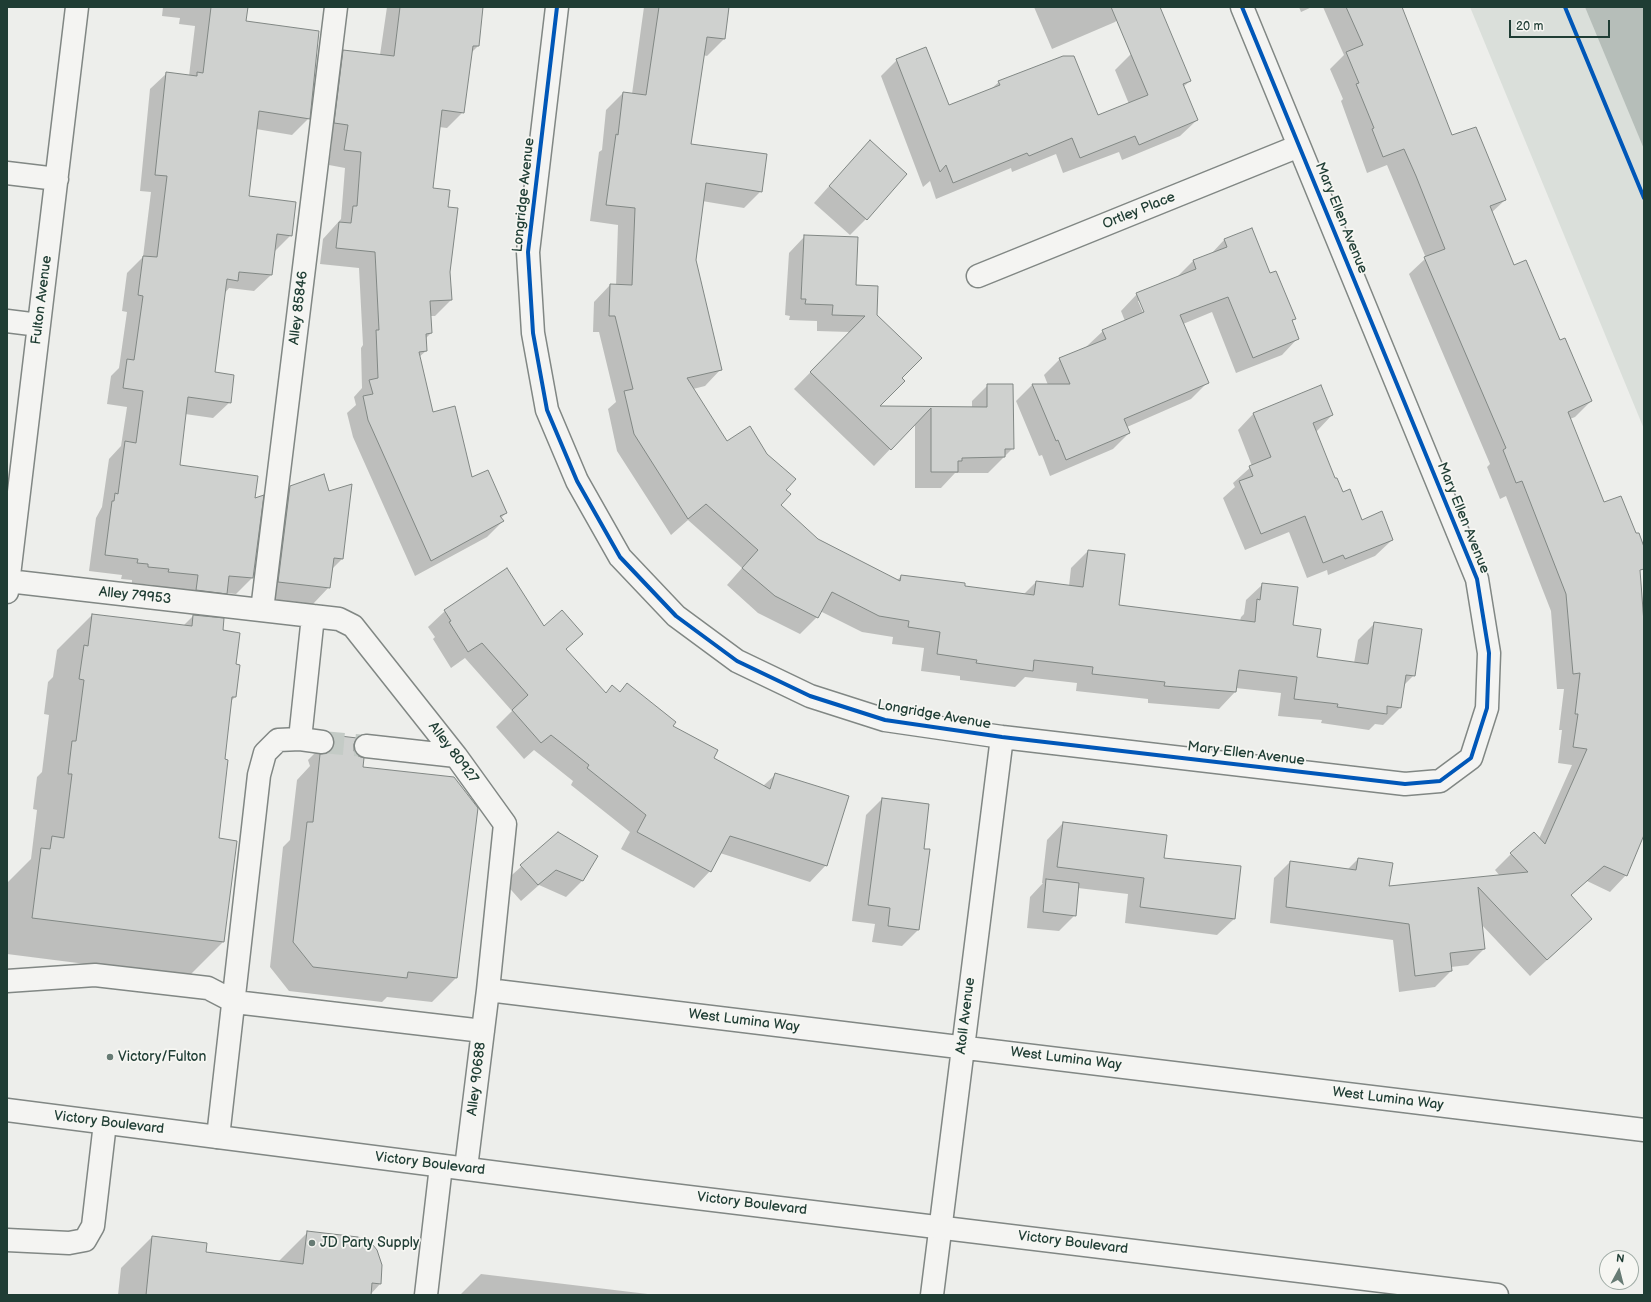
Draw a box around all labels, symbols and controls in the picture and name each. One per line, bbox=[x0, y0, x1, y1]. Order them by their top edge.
scale bar bbox=[1511, 12, 1612, 38]
text: 20 m bbox=[1516, 19, 1543, 34]
street label: Longridge Avenue bbox=[510, 137, 538, 253]
street label: Mary Ellen Avenue bbox=[1311, 160, 1371, 276]
street label: Ortley Place bbox=[1100, 189, 1178, 233]
street label: Fulton Avenue bbox=[28, 255, 56, 345]
street label: Alley 85846 bbox=[286, 270, 312, 346]
street label: Mary Ellen Avenue bbox=[1433, 460, 1493, 576]
street label: Alley 79953 bbox=[98, 584, 172, 608]
street label: Longridge Avenue bbox=[876, 697, 992, 733]
street label: Alley 80927 bbox=[424, 719, 482, 787]
street label: Mary Ellen Avenue bbox=[1186, 738, 1306, 770]
street label: Atoll Avenue bbox=[953, 977, 979, 1055]
street label: West Lumina Way bbox=[687, 1006, 801, 1036]
street label: Alley 90688 bbox=[464, 1041, 490, 1117]
street label: West Lumina Way bbox=[1009, 1044, 1123, 1074]
place label: Victory/Fulton bbox=[118, 1049, 206, 1065]
marker: Victory/Fulton bbox=[105, 1052, 115, 1062]
street label: West Lumina Way bbox=[1331, 1084, 1445, 1114]
street label: Victory Boulevard bbox=[53, 1108, 165, 1138]
street label: Victory Boulevard bbox=[374, 1149, 486, 1179]
street label: Victory Boulevard bbox=[696, 1189, 808, 1219]
street label: Victory Boulevard bbox=[1017, 1228, 1129, 1258]
place label: JD Party Supply bbox=[320, 1235, 419, 1251]
marker: JD Party Supply bbox=[307, 1238, 317, 1248]
north arrow bbox=[1599, 1250, 1639, 1290]
text: N bbox=[1615, 1252, 1625, 1266]

